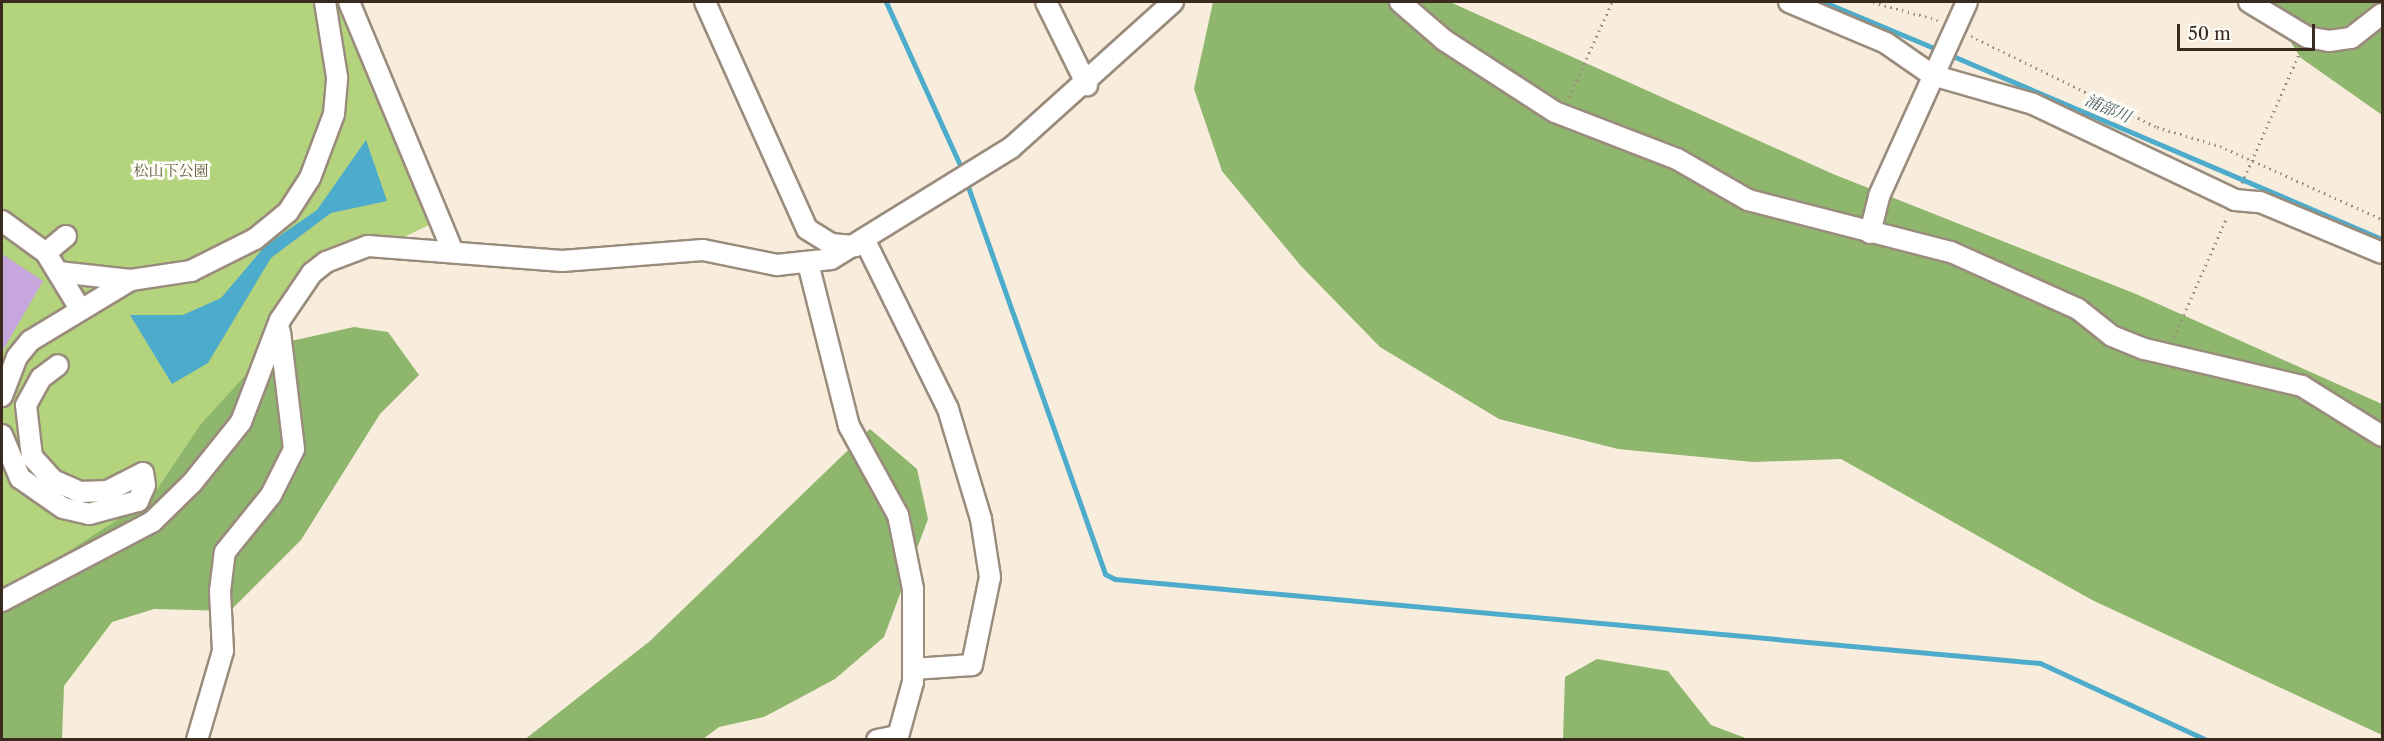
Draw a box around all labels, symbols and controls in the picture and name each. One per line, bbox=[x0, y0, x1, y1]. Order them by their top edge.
scale bar bbox=[2180, 12, 2318, 50]
text: 50 m bbox=[2188, 23, 2231, 45]
water label: 浦部川 bbox=[2082, 90, 2134, 126]
park label: 松山下公園 bbox=[134, 162, 208, 180]

